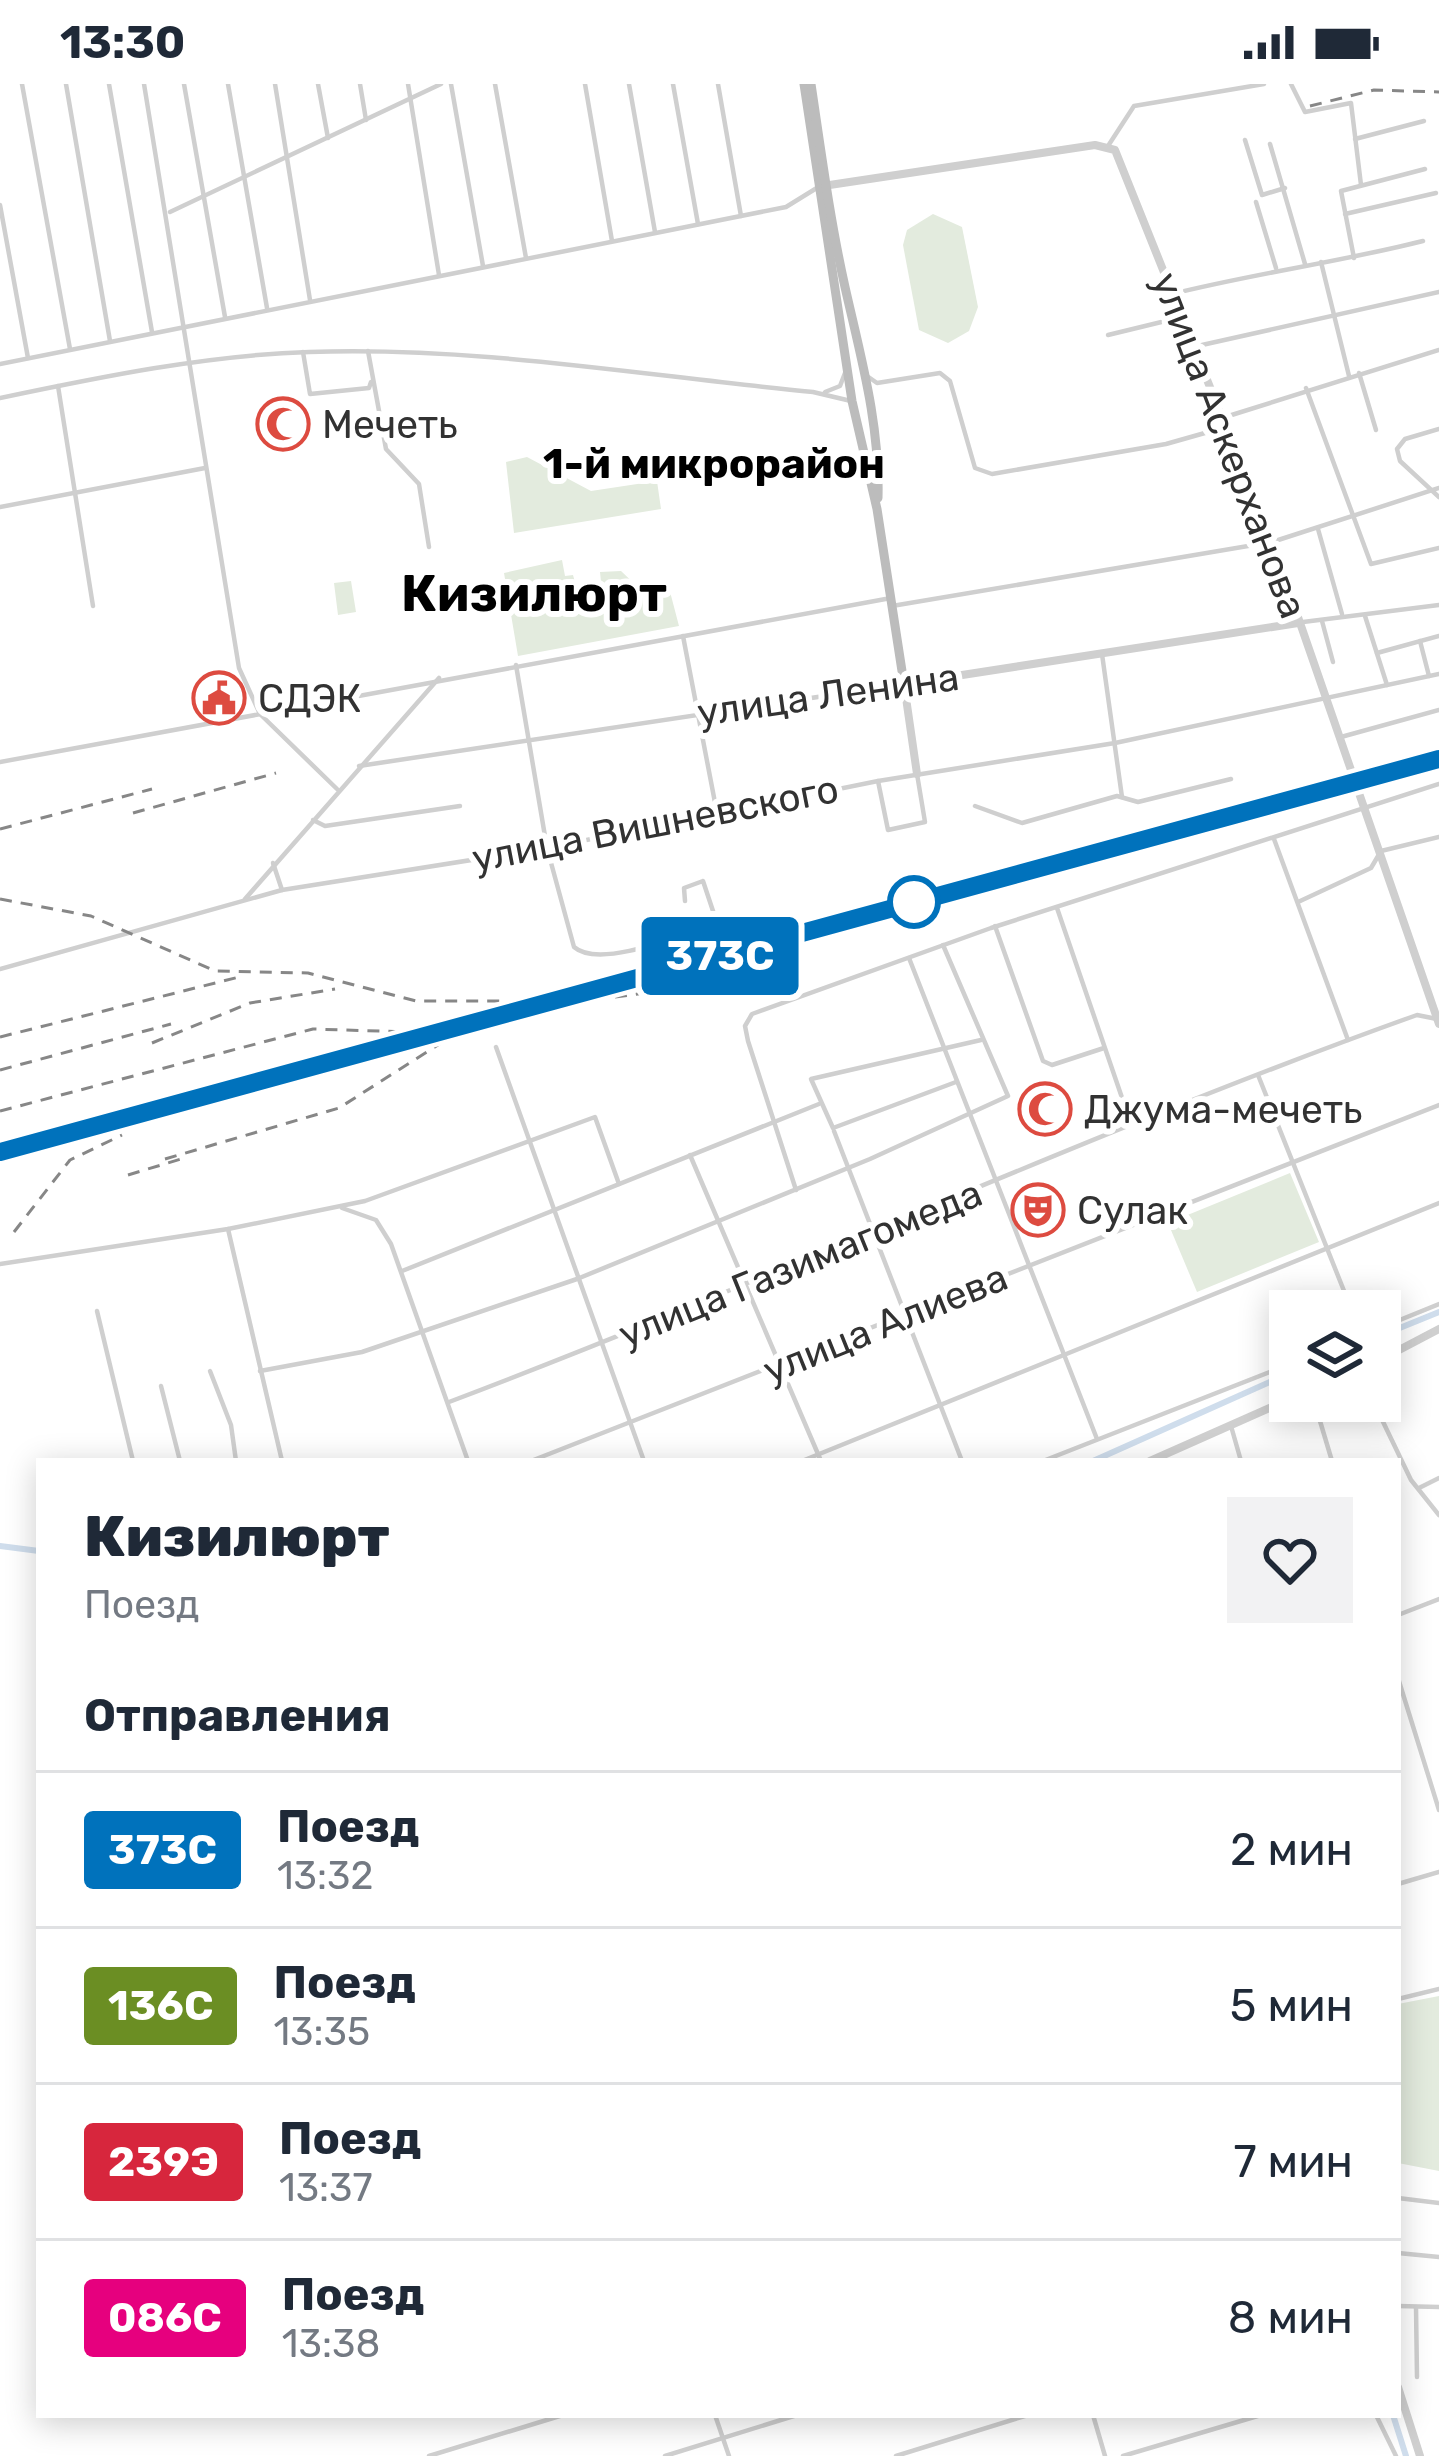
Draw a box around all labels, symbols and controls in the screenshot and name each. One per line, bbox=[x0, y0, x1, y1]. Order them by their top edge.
text: 13:30 bbox=[60, 16, 185, 69]
street label: улица Аскерханова bbox=[1142, 266, 1316, 625]
mosque icon: Мечеть bbox=[255, 396, 311, 452]
place label: Мечеть bbox=[322, 402, 458, 448]
district label: 1-й микрорайон bbox=[543, 439, 885, 489]
district label: Кизилюрт bbox=[401, 563, 667, 624]
street label: улица Ленина bbox=[694, 654, 962, 736]
public building icon: СДЭК bbox=[191, 670, 247, 726]
place label: СДЭК bbox=[258, 676, 362, 722]
street label: улица Вишневского bbox=[468, 766, 842, 882]
unlabelled marker bbox=[889, 877, 939, 927]
line badge: 373C bbox=[636, 917, 804, 995]
text: 373C bbox=[666, 931, 774, 981]
mosque icon: Джума-мечеть bbox=[1017, 1081, 1073, 1137]
place label: Джума-мечеть bbox=[1084, 1087, 1362, 1133]
street label: улица Газимагомеда bbox=[612, 1170, 989, 1358]
theatre icon: Сулак bbox=[1010, 1182, 1066, 1238]
place label: Сулак bbox=[1077, 1188, 1188, 1234]
street label: улица Алиева bbox=[756, 1254, 1014, 1394]
map controls bbox=[1269, 1290, 1401, 1422]
button: layers bbox=[1269, 1290, 1401, 1422]
button: heart bbox=[1227, 1497, 1353, 1623]
text: Кизилюрт bbox=[84, 1503, 390, 1570]
text: Поезд bbox=[84, 1582, 199, 1628]
text: Отправления bbox=[84, 1689, 391, 1742]
text: Поезд bbox=[277, 1800, 419, 1853]
text: 2 мин bbox=[1230, 1823, 1353, 1876]
text: 373C bbox=[108, 1825, 217, 1875]
text: 13:32 bbox=[277, 1853, 373, 1899]
text: Поезд bbox=[273, 1956, 416, 2009]
text: 5 мин bbox=[1230, 1979, 1353, 2032]
text: 136С bbox=[108, 1981, 213, 2031]
text: 13:35 bbox=[273, 2009, 370, 2055]
text: Поезд bbox=[279, 2112, 421, 2165]
text: 7 мин bbox=[1233, 2135, 1353, 2188]
text: 239Э bbox=[108, 2137, 219, 2187]
text: 13:37 bbox=[279, 2165, 373, 2211]
text: Поезд bbox=[282, 2268, 424, 2321]
text: 8 мин bbox=[1228, 2291, 1353, 2344]
text: 086С bbox=[108, 2293, 222, 2343]
text: 13:38 bbox=[282, 2321, 380, 2367]

